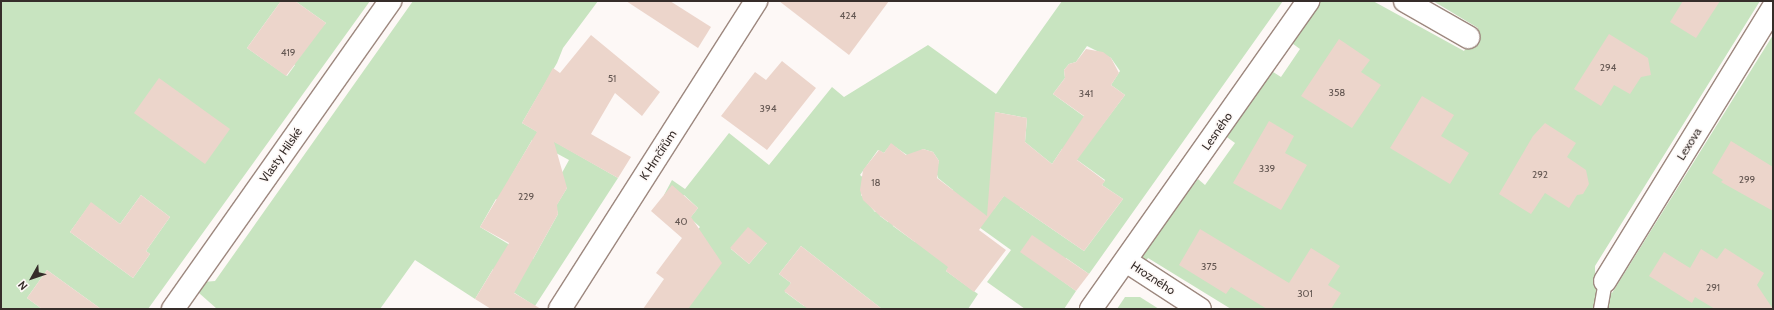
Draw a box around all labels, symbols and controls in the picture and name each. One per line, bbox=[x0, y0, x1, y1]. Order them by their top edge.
house number: 424 bbox=[840, 10, 856, 22]
house number: 419 bbox=[281, 47, 295, 59]
house number: 294 bbox=[1600, 62, 1616, 74]
house number: 51 bbox=[608, 73, 616, 85]
house number: 358 bbox=[1329, 87, 1345, 99]
house number: 341 bbox=[1079, 88, 1093, 100]
house number: 394 bbox=[760, 103, 776, 115]
street label: Lesného bbox=[1199, 109, 1235, 153]
street label: Vlasty Hilské bbox=[257, 125, 305, 185]
street label: Lexova bbox=[1673, 125, 1705, 163]
street label: K Hrnčířům bbox=[636, 127, 680, 183]
house number: 339 bbox=[1259, 163, 1275, 175]
house number: 292 bbox=[1532, 169, 1548, 181]
house number: 299 bbox=[1739, 174, 1755, 186]
house number: 18 bbox=[871, 177, 881, 189]
house number: 229 bbox=[518, 191, 534, 203]
house number: 40 bbox=[675, 216, 687, 228]
north arrow bbox=[12, 258, 52, 298]
street label: Hrozného bbox=[1128, 258, 1178, 298]
house number: 375 bbox=[1201, 261, 1217, 273]
text: N bbox=[15, 278, 31, 293]
house number: 291 bbox=[1706, 282, 1720, 294]
house number: 301 bbox=[1297, 288, 1313, 300]

